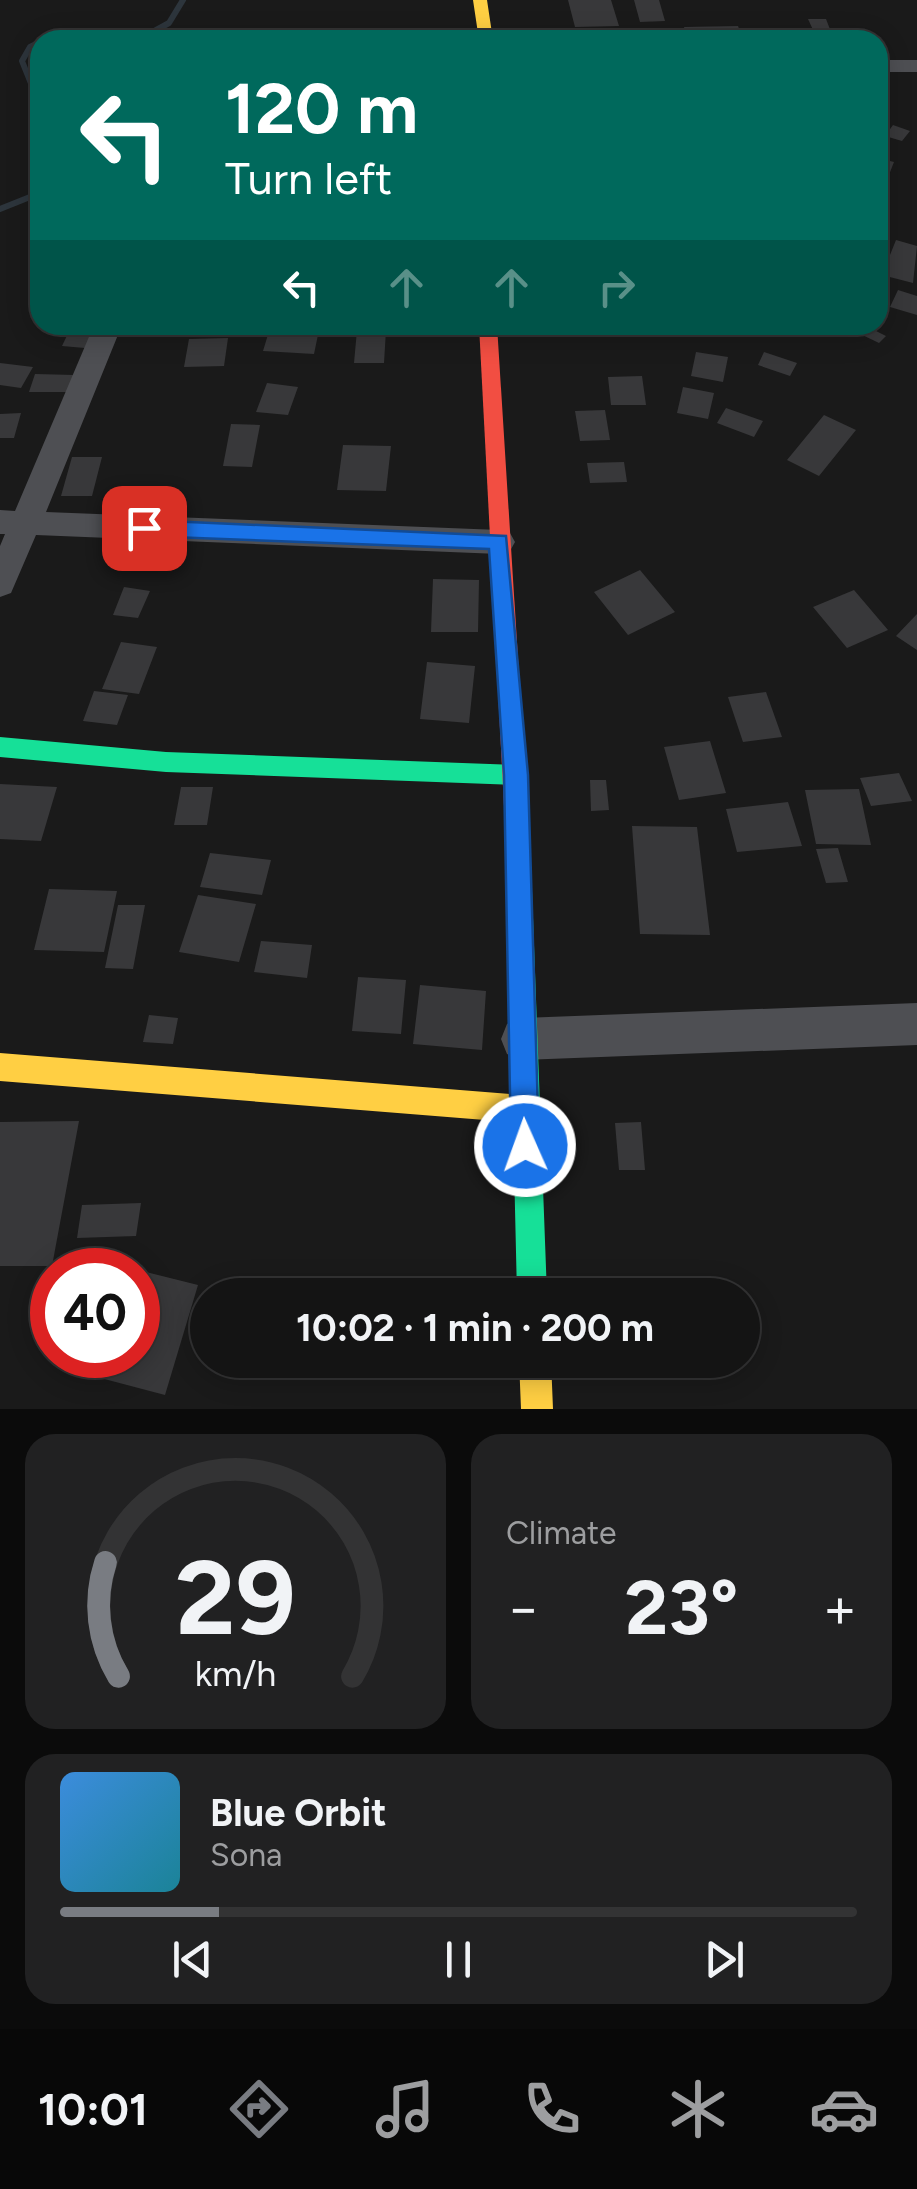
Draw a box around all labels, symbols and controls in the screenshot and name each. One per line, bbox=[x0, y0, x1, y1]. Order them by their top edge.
text: 120 m bbox=[225, 66, 418, 151]
icon: left bbox=[60, 70, 190, 200]
text: Turn left bbox=[225, 151, 392, 205]
icon: left bbox=[274, 260, 329, 315]
icon: ahead bbox=[379, 260, 434, 315]
icon: ahead bbox=[484, 260, 539, 315]
icon: right bbox=[589, 260, 644, 315]
pin bbox=[102, 486, 187, 571]
icon: arrive bbox=[117, 501, 172, 556]
position arrow bbox=[473, 1094, 577, 1198]
speed limit sign: 40 bbox=[30, 1248, 160, 1378]
text: 10:02 · 1 min · 200 m bbox=[296, 1305, 654, 1351]
text: Climate bbox=[506, 1514, 617, 1552]
text: 29 bbox=[175, 1535, 296, 1660]
text: 23° bbox=[625, 1563, 738, 1653]
text: − bbox=[506, 1575, 540, 1641]
text: + bbox=[823, 1575, 857, 1641]
text: km/h bbox=[195, 1652, 276, 1695]
text: Blue Orbit bbox=[210, 1790, 386, 1836]
text: Sona bbox=[210, 1836, 282, 1874]
icon: previous bbox=[165, 1932, 220, 1987]
icon: pause bbox=[431, 1932, 486, 1987]
icon: next bbox=[697, 1932, 752, 1987]
icon: directions bbox=[224, 2074, 294, 2144]
icon: music bbox=[370, 2074, 440, 2144]
icon: phone bbox=[517, 2074, 587, 2144]
icon: climate bbox=[663, 2074, 733, 2144]
icon: car bbox=[809, 2074, 879, 2144]
text: 10:01 bbox=[38, 2082, 148, 2136]

